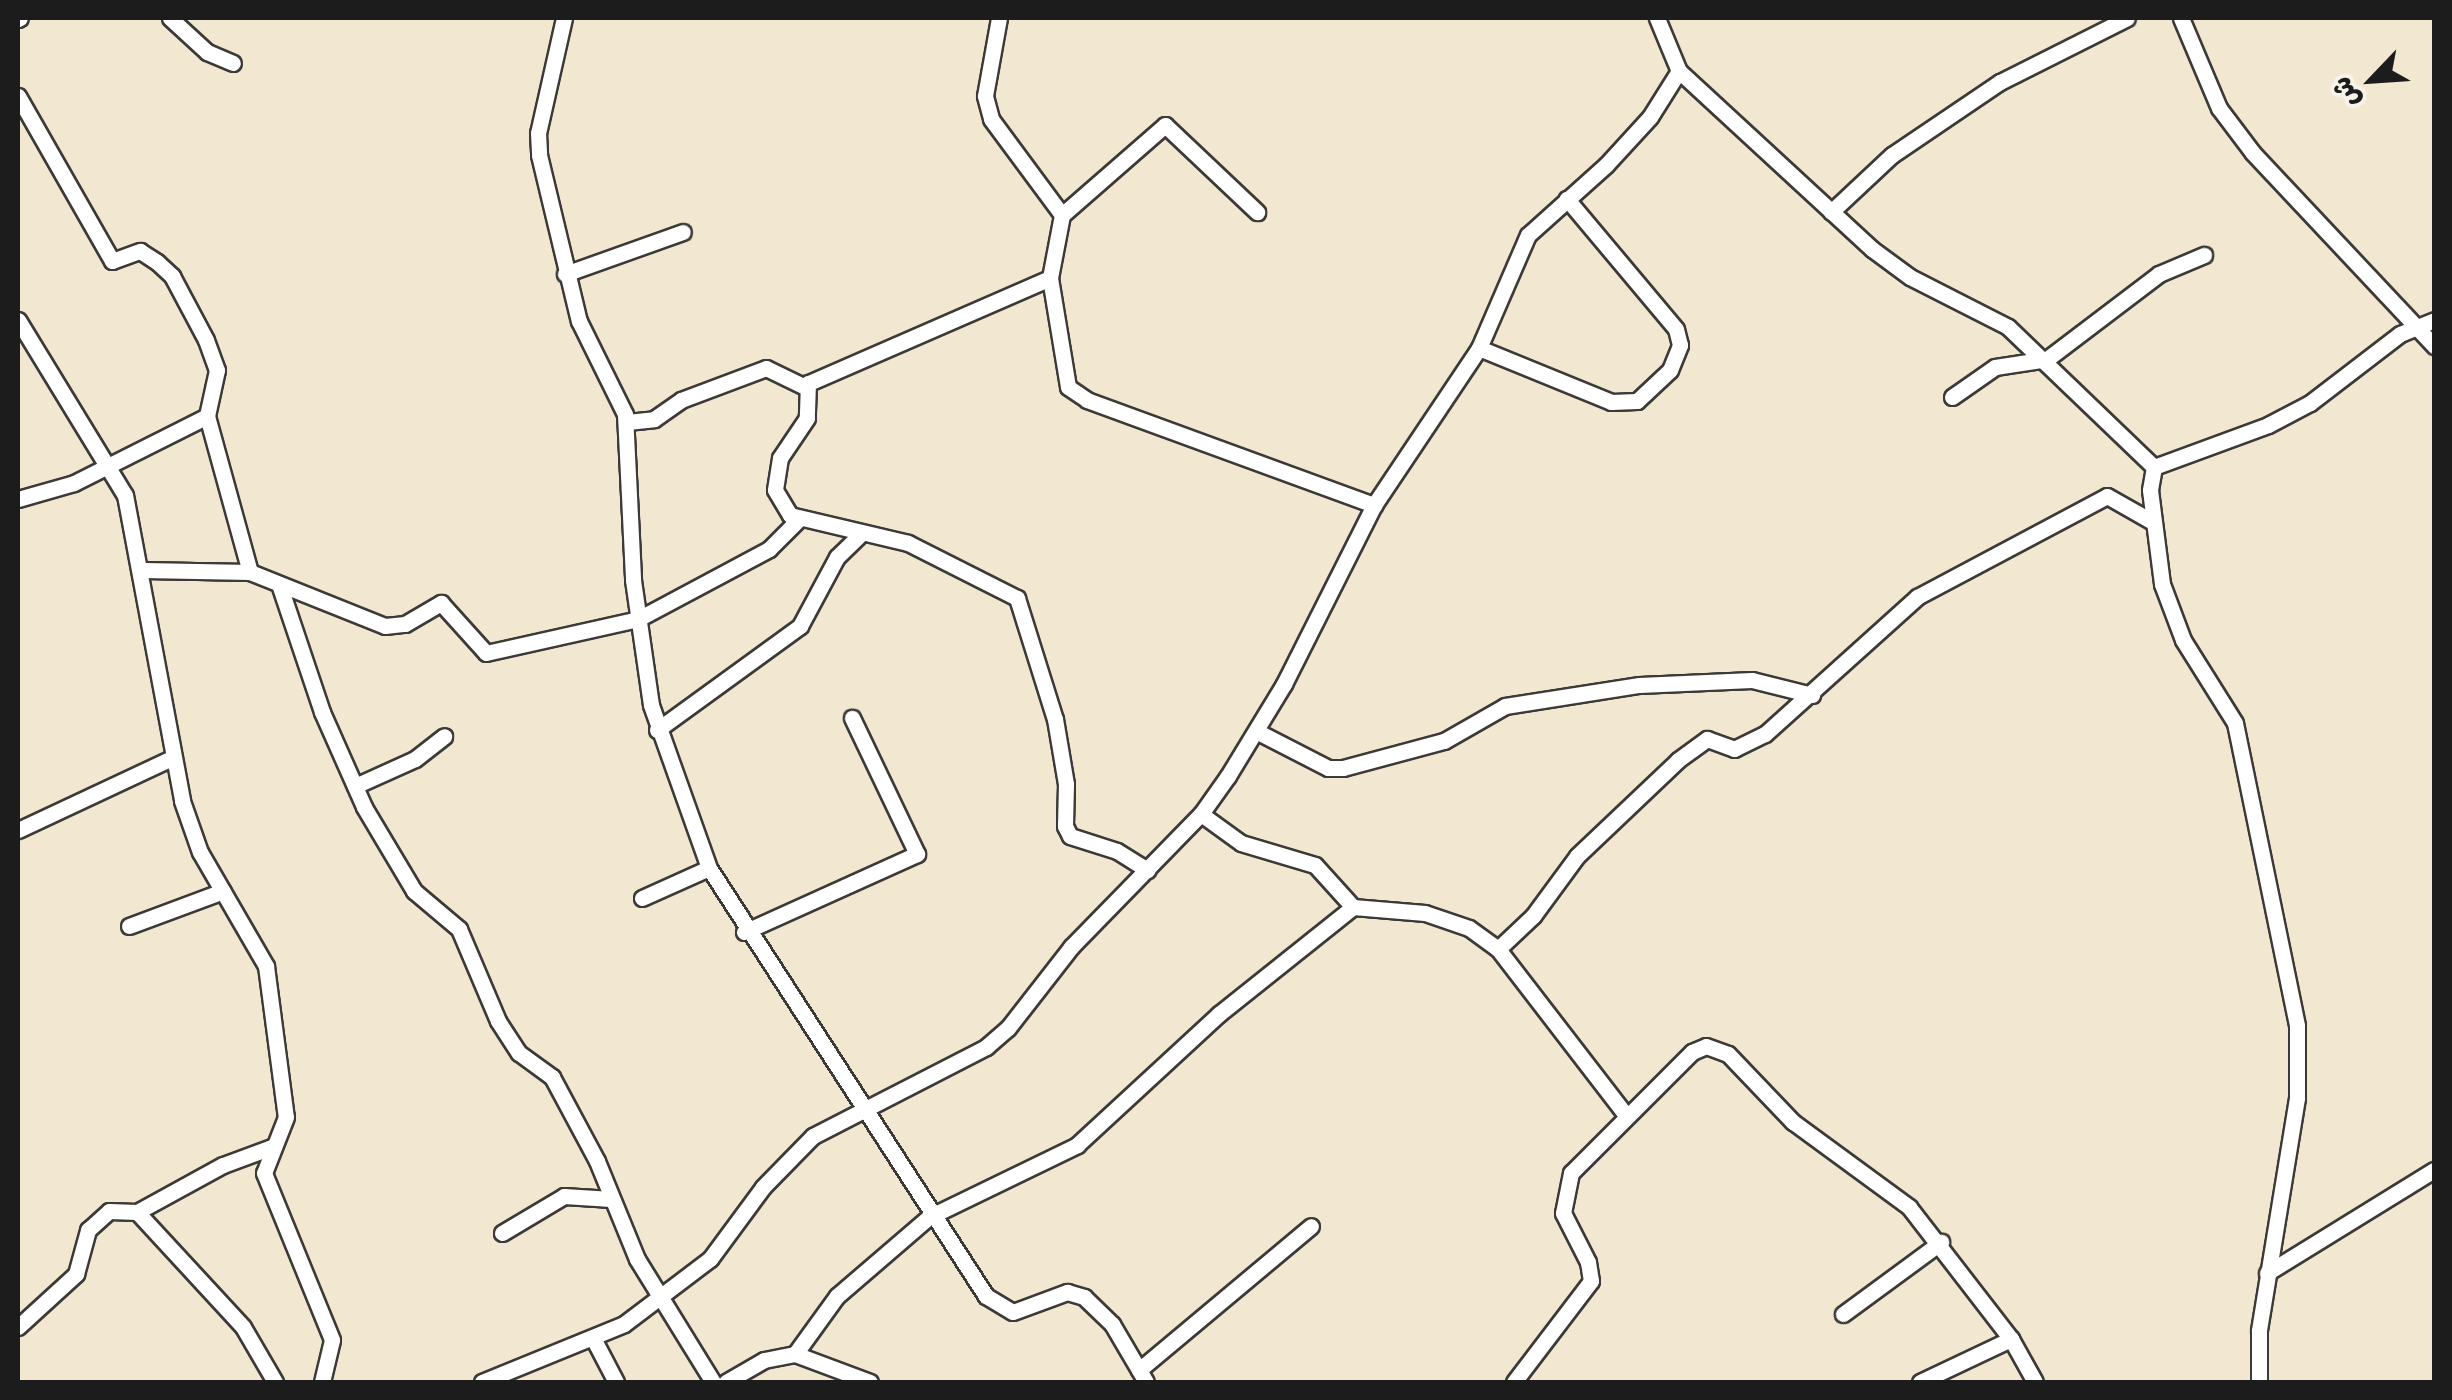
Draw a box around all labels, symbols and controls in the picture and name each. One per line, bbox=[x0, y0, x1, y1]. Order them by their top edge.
north arrow bbox=[2322, 30, 2422, 130]
text: ش bbox=[2321, 71, 2369, 115]

